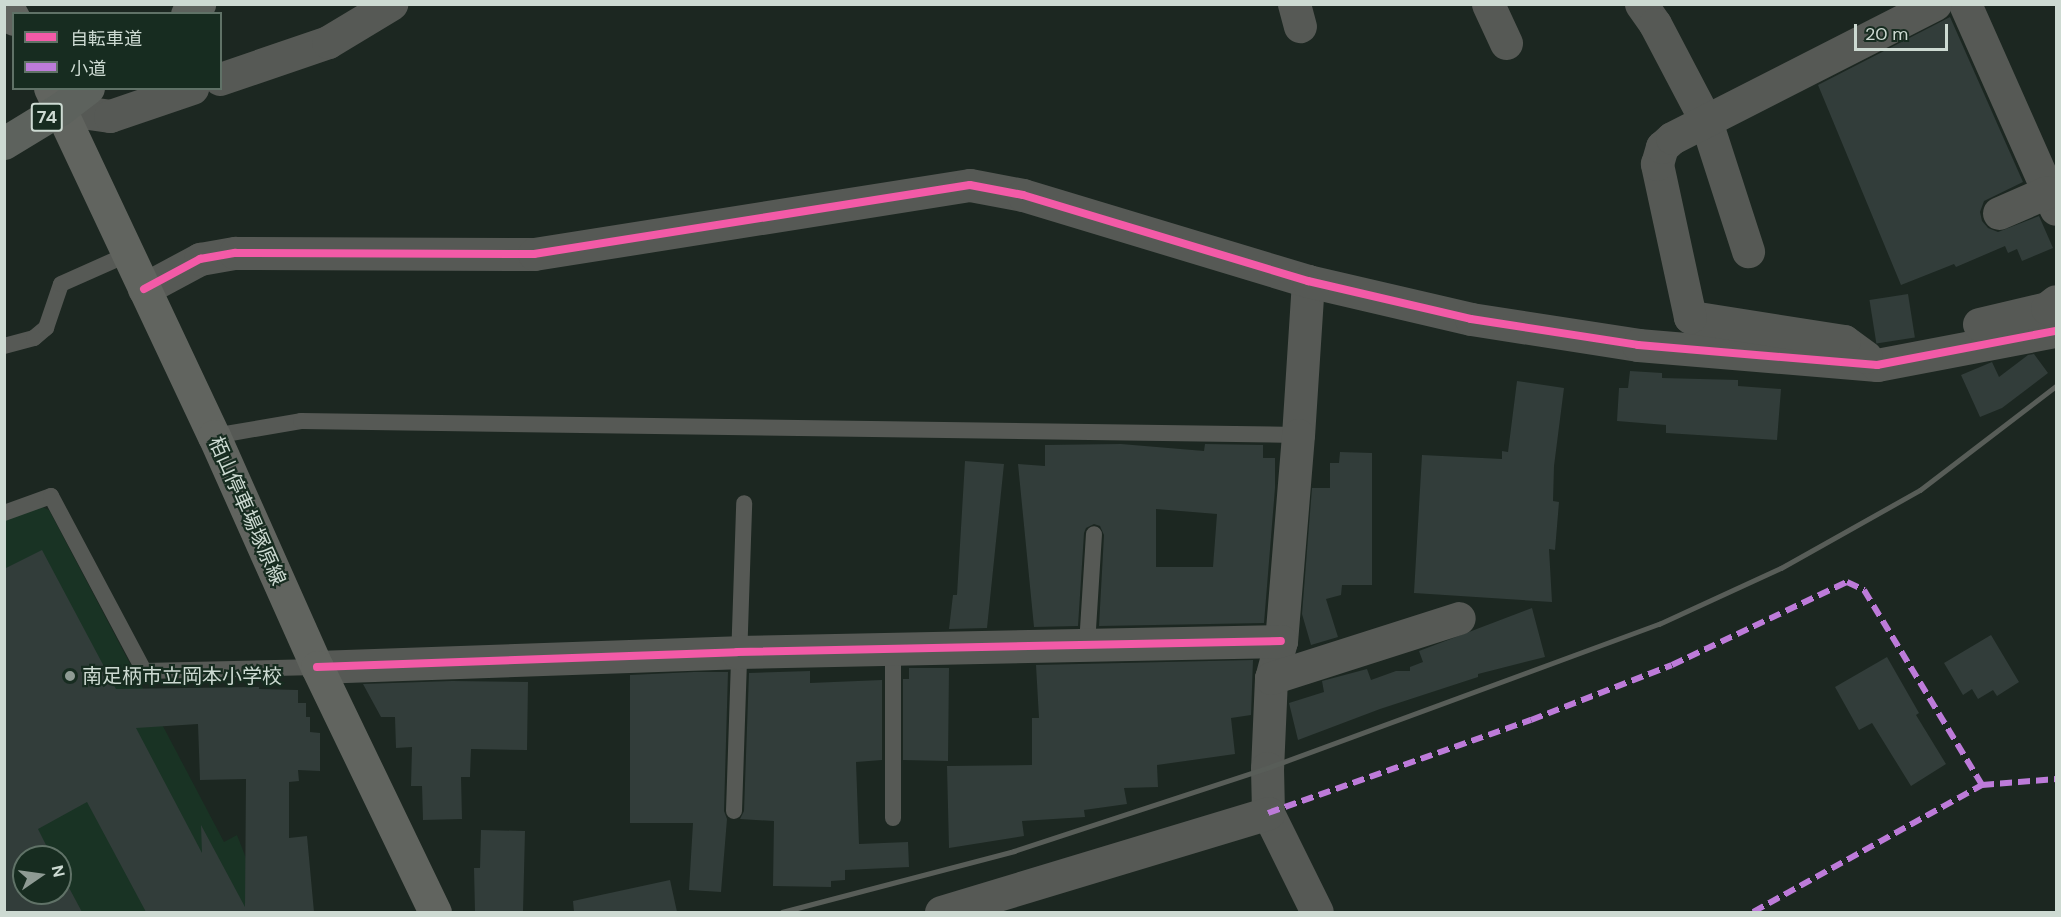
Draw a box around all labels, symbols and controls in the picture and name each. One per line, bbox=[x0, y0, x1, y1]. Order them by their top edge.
legend bbox=[12, 12, 222, 90]
scale bar bbox=[1857, 12, 1952, 50]
text: 20 m bbox=[1865, 22, 1908, 46]
text: 自転車道 bbox=[70, 27, 142, 51]
text: 小道 bbox=[70, 57, 106, 81]
road number: 74 bbox=[30, 102, 63, 132]
street label: 栢山停車場塚原線 bbox=[203, 433, 291, 589]
place label: 南足柄市立岡本小学校 bbox=[82, 664, 282, 688]
marker: 南足柄市立岡本小学校 bbox=[63, 669, 77, 683]
north arrow bbox=[12, 845, 72, 905]
text: N bbox=[47, 863, 70, 879]

